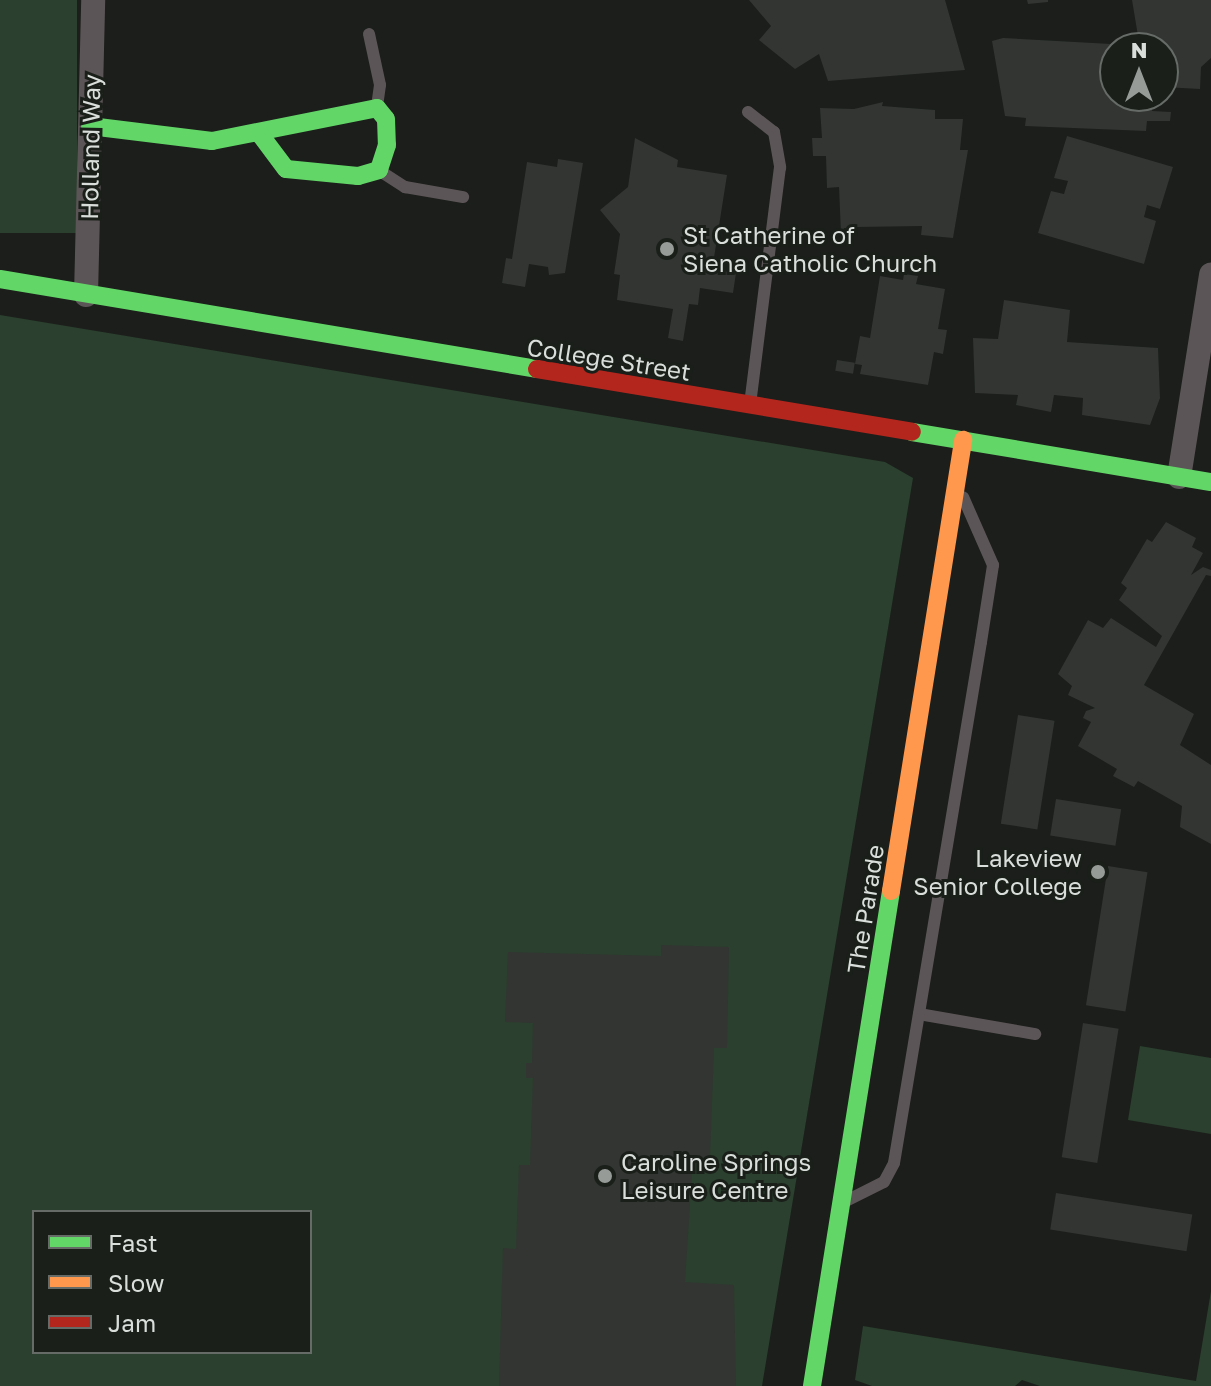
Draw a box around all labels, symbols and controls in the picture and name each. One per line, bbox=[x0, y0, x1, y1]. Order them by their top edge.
north arrow bbox=[1099, 32, 1179, 112]
text: N bbox=[1131, 36, 1147, 63]
street label: Holland Way bbox=[74, 74, 106, 220]
place label: St Catherine of Siena Catholic Church bbox=[683, 221, 937, 277]
marker: St Catherine of Siena Catholic Church bbox=[658, 240, 676, 258]
street label: College Street bbox=[525, 332, 693, 386]
street label: The Parade bbox=[841, 843, 889, 975]
place label: Lakeview Senior College bbox=[913, 844, 1082, 900]
marker: Lakeview Senior College bbox=[1089, 863, 1107, 881]
place label: Caroline Springs Leisure Centre bbox=[621, 1148, 811, 1204]
marker: Caroline Springs Leisure Centre bbox=[596, 1167, 614, 1185]
legend bbox=[32, 1210, 312, 1354]
text: Fast bbox=[108, 1228, 158, 1257]
text: Slow bbox=[108, 1268, 164, 1297]
text: Jam bbox=[108, 1308, 156, 1337]

